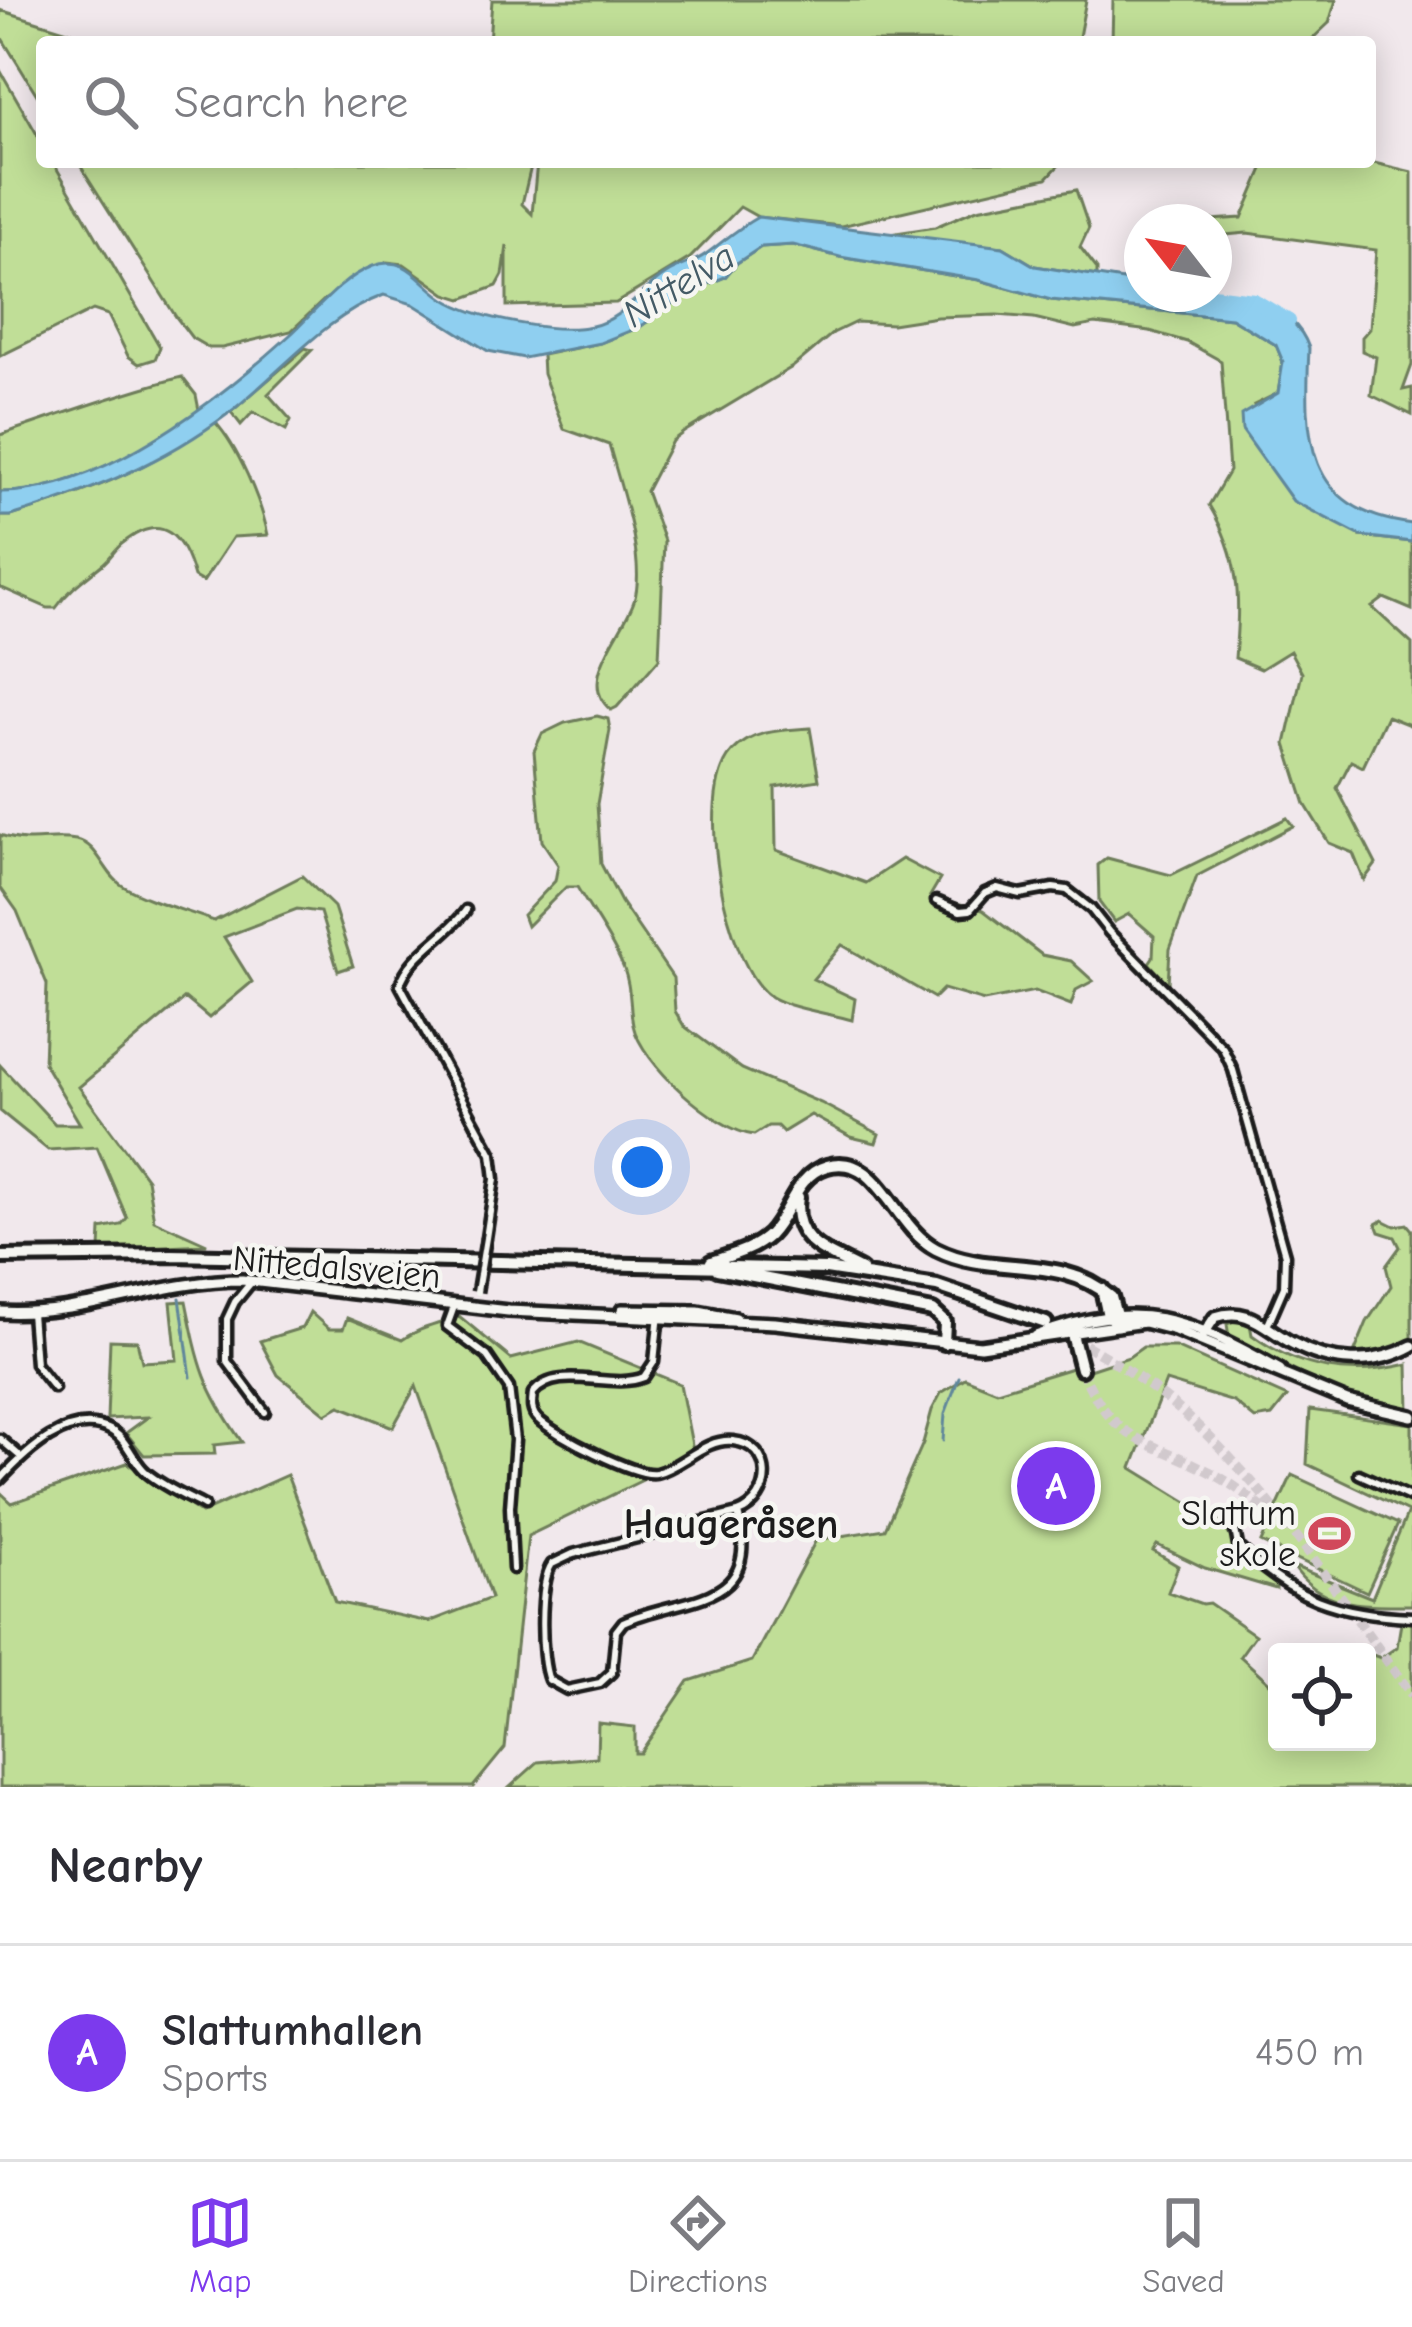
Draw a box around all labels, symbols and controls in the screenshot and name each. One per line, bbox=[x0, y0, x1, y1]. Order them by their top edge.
search box bbox=[36, 36, 1376, 168]
icon: search bbox=[78, 69, 144, 135]
text: Search here bbox=[174, 76, 408, 128]
north arrow bbox=[1124, 204, 1232, 312]
water label: Nittelva bbox=[615, 234, 743, 337]
your location bbox=[612, 1137, 672, 1197]
street label: Nittedalsveien bbox=[231, 1238, 442, 1297]
pin: A bbox=[1017, 1441, 1095, 1531]
place label: Slattum skole bbox=[1181, 1493, 1296, 1575]
district label: Haugeråsen bbox=[624, 1500, 839, 1549]
sports icon: Slattum skole bbox=[1307, 1510, 1353, 1556]
map controls bbox=[1268, 1643, 1376, 1751]
button: locate bbox=[1268, 1643, 1376, 1751]
text: Nearby bbox=[48, 1836, 202, 1895]
text: Slattumhallen bbox=[162, 2004, 423, 2056]
text: A bbox=[76, 2030, 98, 2075]
text: 450 m bbox=[1255, 2030, 1364, 2075]
text: Sports bbox=[162, 2056, 268, 2101]
tab: Map bbox=[187, 2190, 253, 2300]
tab: Directions bbox=[628, 2190, 768, 2300]
tab: Saved bbox=[1142, 2190, 1225, 2300]

